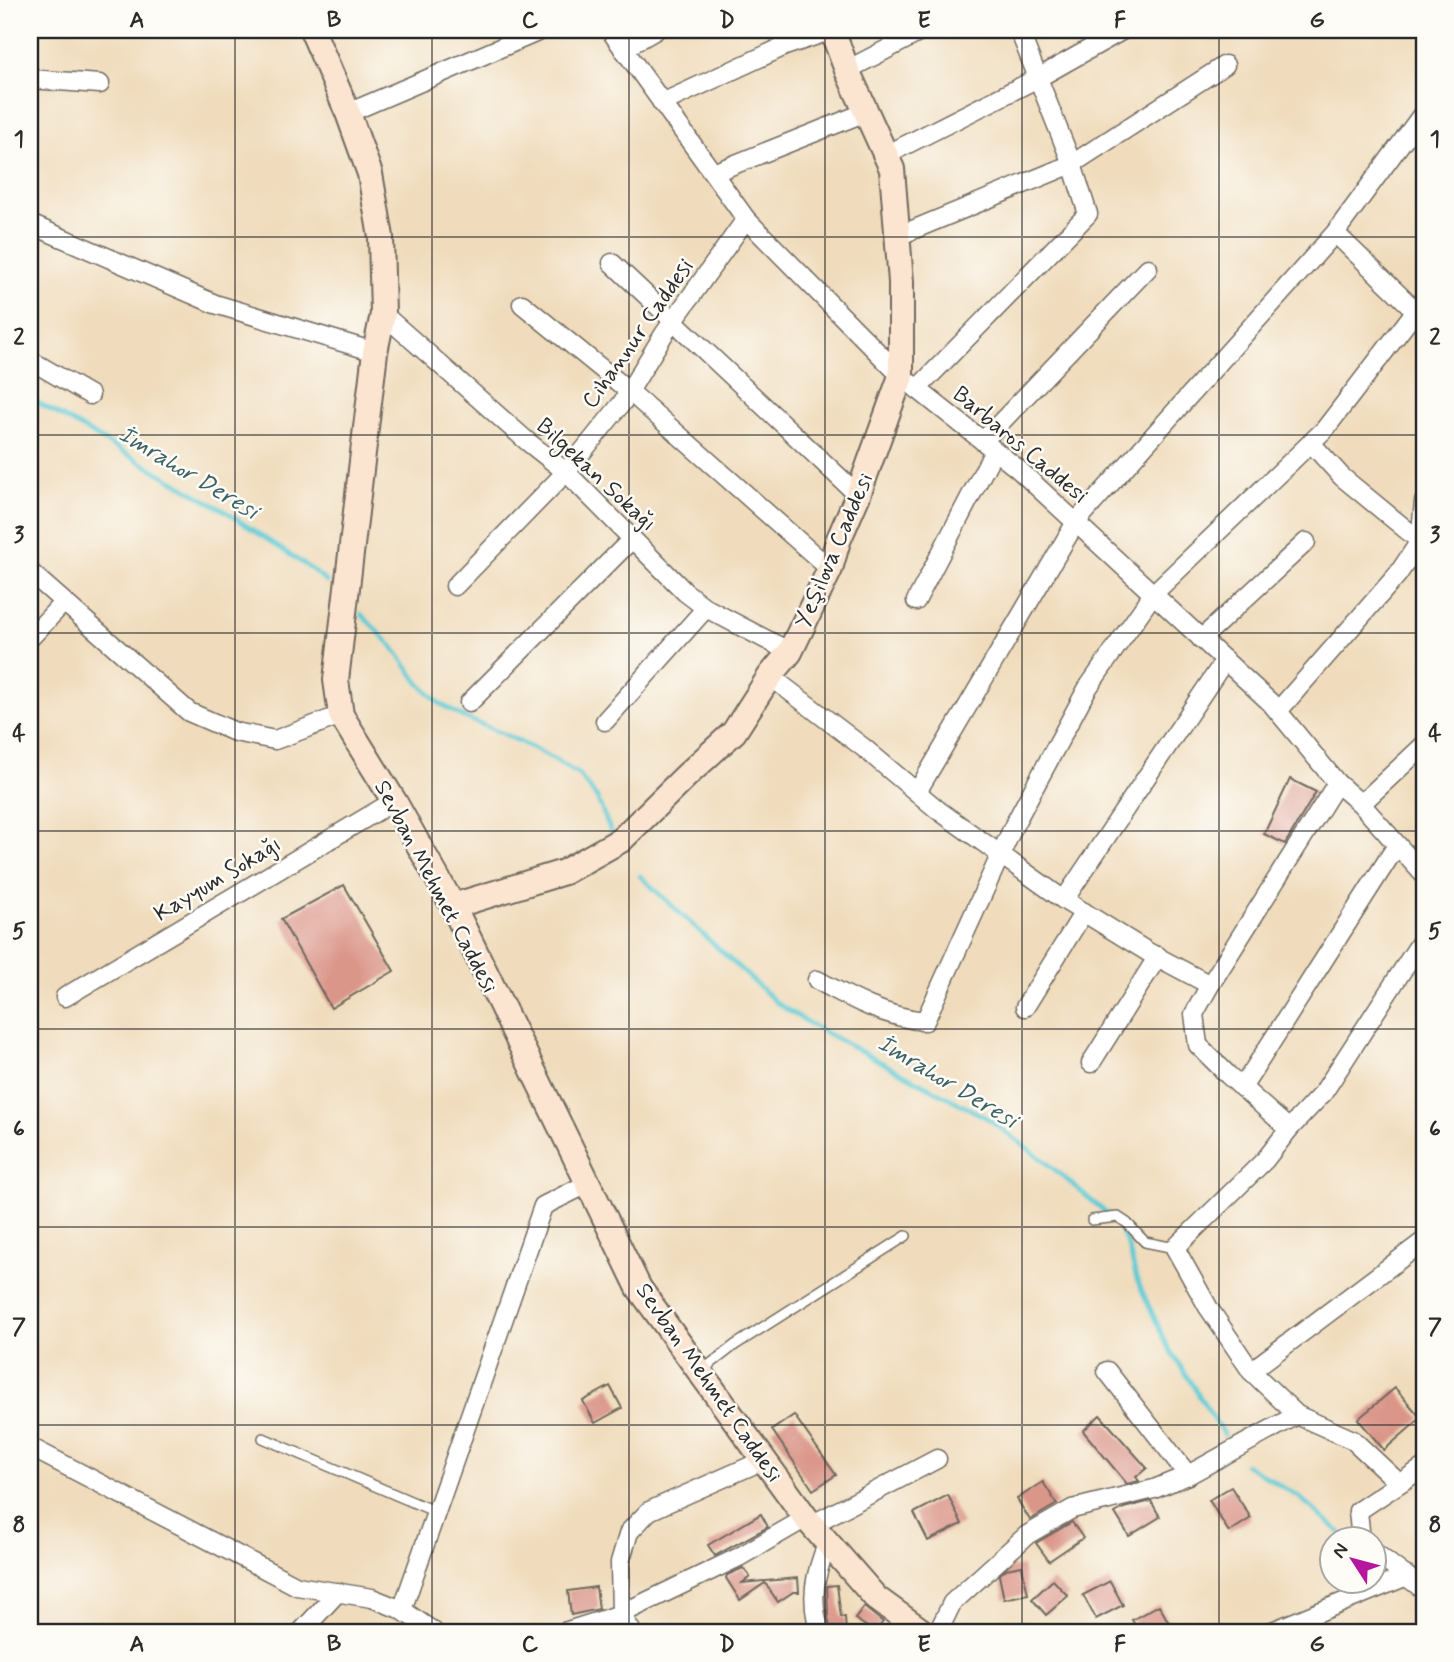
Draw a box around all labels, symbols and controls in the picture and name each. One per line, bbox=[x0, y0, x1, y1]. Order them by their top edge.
text: A bbox=[129, 6, 145, 36]
text: B bbox=[327, 6, 342, 36]
text: C bbox=[522, 6, 539, 36]
text: D bbox=[719, 6, 735, 36]
text: E bbox=[917, 6, 931, 36]
text: F bbox=[1114, 6, 1126, 36]
text: G bbox=[1309, 6, 1325, 36]
text: 1 bbox=[14, 125, 24, 155]
text: 1 bbox=[1430, 125, 1440, 155]
street label: Cihannur Caddesi bbox=[576, 253, 701, 415]
text: 2 bbox=[13, 323, 25, 353]
text: 2 bbox=[1429, 323, 1441, 353]
street label: Barbaros Caddesi bbox=[946, 380, 1094, 511]
street label: Bilgekan Sokağı bbox=[528, 412, 662, 540]
water label: İmrahor Deresi bbox=[113, 419, 267, 529]
street label: Yeşilova Caddesi bbox=[789, 469, 881, 633]
text: 3 bbox=[14, 521, 25, 551]
text: 3 bbox=[1430, 521, 1441, 551]
text: 4 bbox=[12, 719, 26, 749]
text: 4 bbox=[1428, 719, 1442, 749]
street label: Sevban Mehmet Caddesi bbox=[366, 775, 504, 999]
street label: Kayyum Sokağı bbox=[149, 830, 287, 929]
text: 5 bbox=[12, 917, 26, 947]
text: 5 bbox=[1428, 917, 1442, 947]
water label: İmrahor Deresi bbox=[872, 1028, 1026, 1138]
text: 6 bbox=[13, 1115, 25, 1145]
text: 6 bbox=[1429, 1115, 1441, 1145]
street label: Sevban Mehmet Caddesi bbox=[628, 1278, 789, 1489]
text: 7 bbox=[12, 1313, 26, 1343]
text: 7 bbox=[1428, 1313, 1442, 1343]
text: 8 bbox=[13, 1511, 25, 1541]
text: 8 bbox=[1429, 1511, 1441, 1541]
north arrow bbox=[1318, 1526, 1388, 1596]
text: N bbox=[1327, 1538, 1354, 1563]
text: A bbox=[129, 1630, 145, 1660]
text: B bbox=[327, 1630, 342, 1660]
text: C bbox=[522, 1630, 539, 1660]
text: D bbox=[719, 1630, 735, 1660]
text: E bbox=[917, 1630, 931, 1660]
text: F bbox=[1114, 1630, 1126, 1660]
text: G bbox=[1309, 1630, 1325, 1660]

